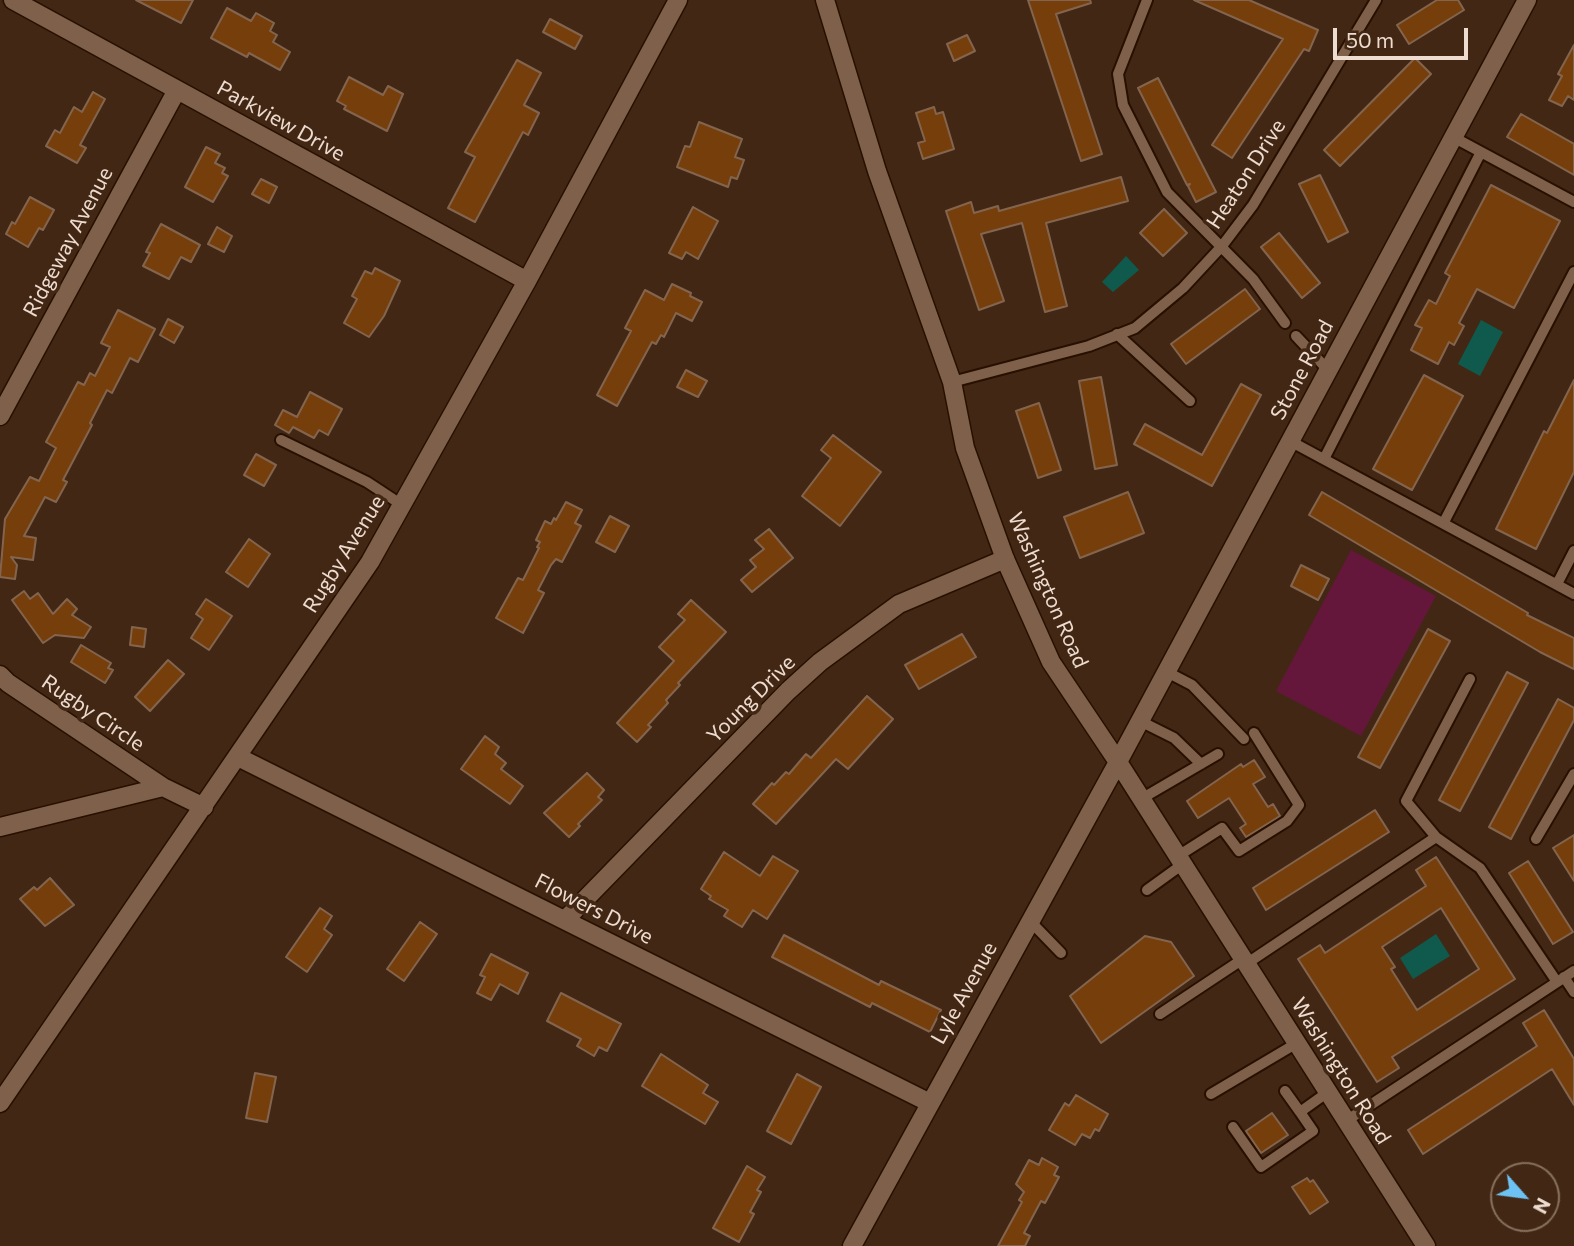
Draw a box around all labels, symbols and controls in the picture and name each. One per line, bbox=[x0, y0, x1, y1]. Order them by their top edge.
scale bar bbox=[1336, 14, 1471, 58]
text: 50 m bbox=[1346, 27, 1394, 52]
street label: Parkview Drive bbox=[213, 75, 349, 167]
street label: Heaton Drive bbox=[1201, 114, 1291, 234]
street label: Ridgeway Avenue bbox=[18, 163, 118, 321]
street label: Stone Road bbox=[1265, 316, 1339, 424]
street label: Rugby Avenue bbox=[298, 490, 390, 618]
street label: Washington Road bbox=[1002, 508, 1094, 672]
street label: Young Drive bbox=[702, 650, 800, 748]
street label: Rugby Circle bbox=[37, 669, 149, 757]
street label: Flowers Drive bbox=[531, 868, 657, 950]
street label: Lyle Avenue bbox=[926, 938, 1002, 1048]
street label: Washington Road bbox=[1286, 993, 1396, 1149]
north arrow bbox=[1490, 1162, 1560, 1232]
text: N bbox=[1529, 1194, 1556, 1218]

